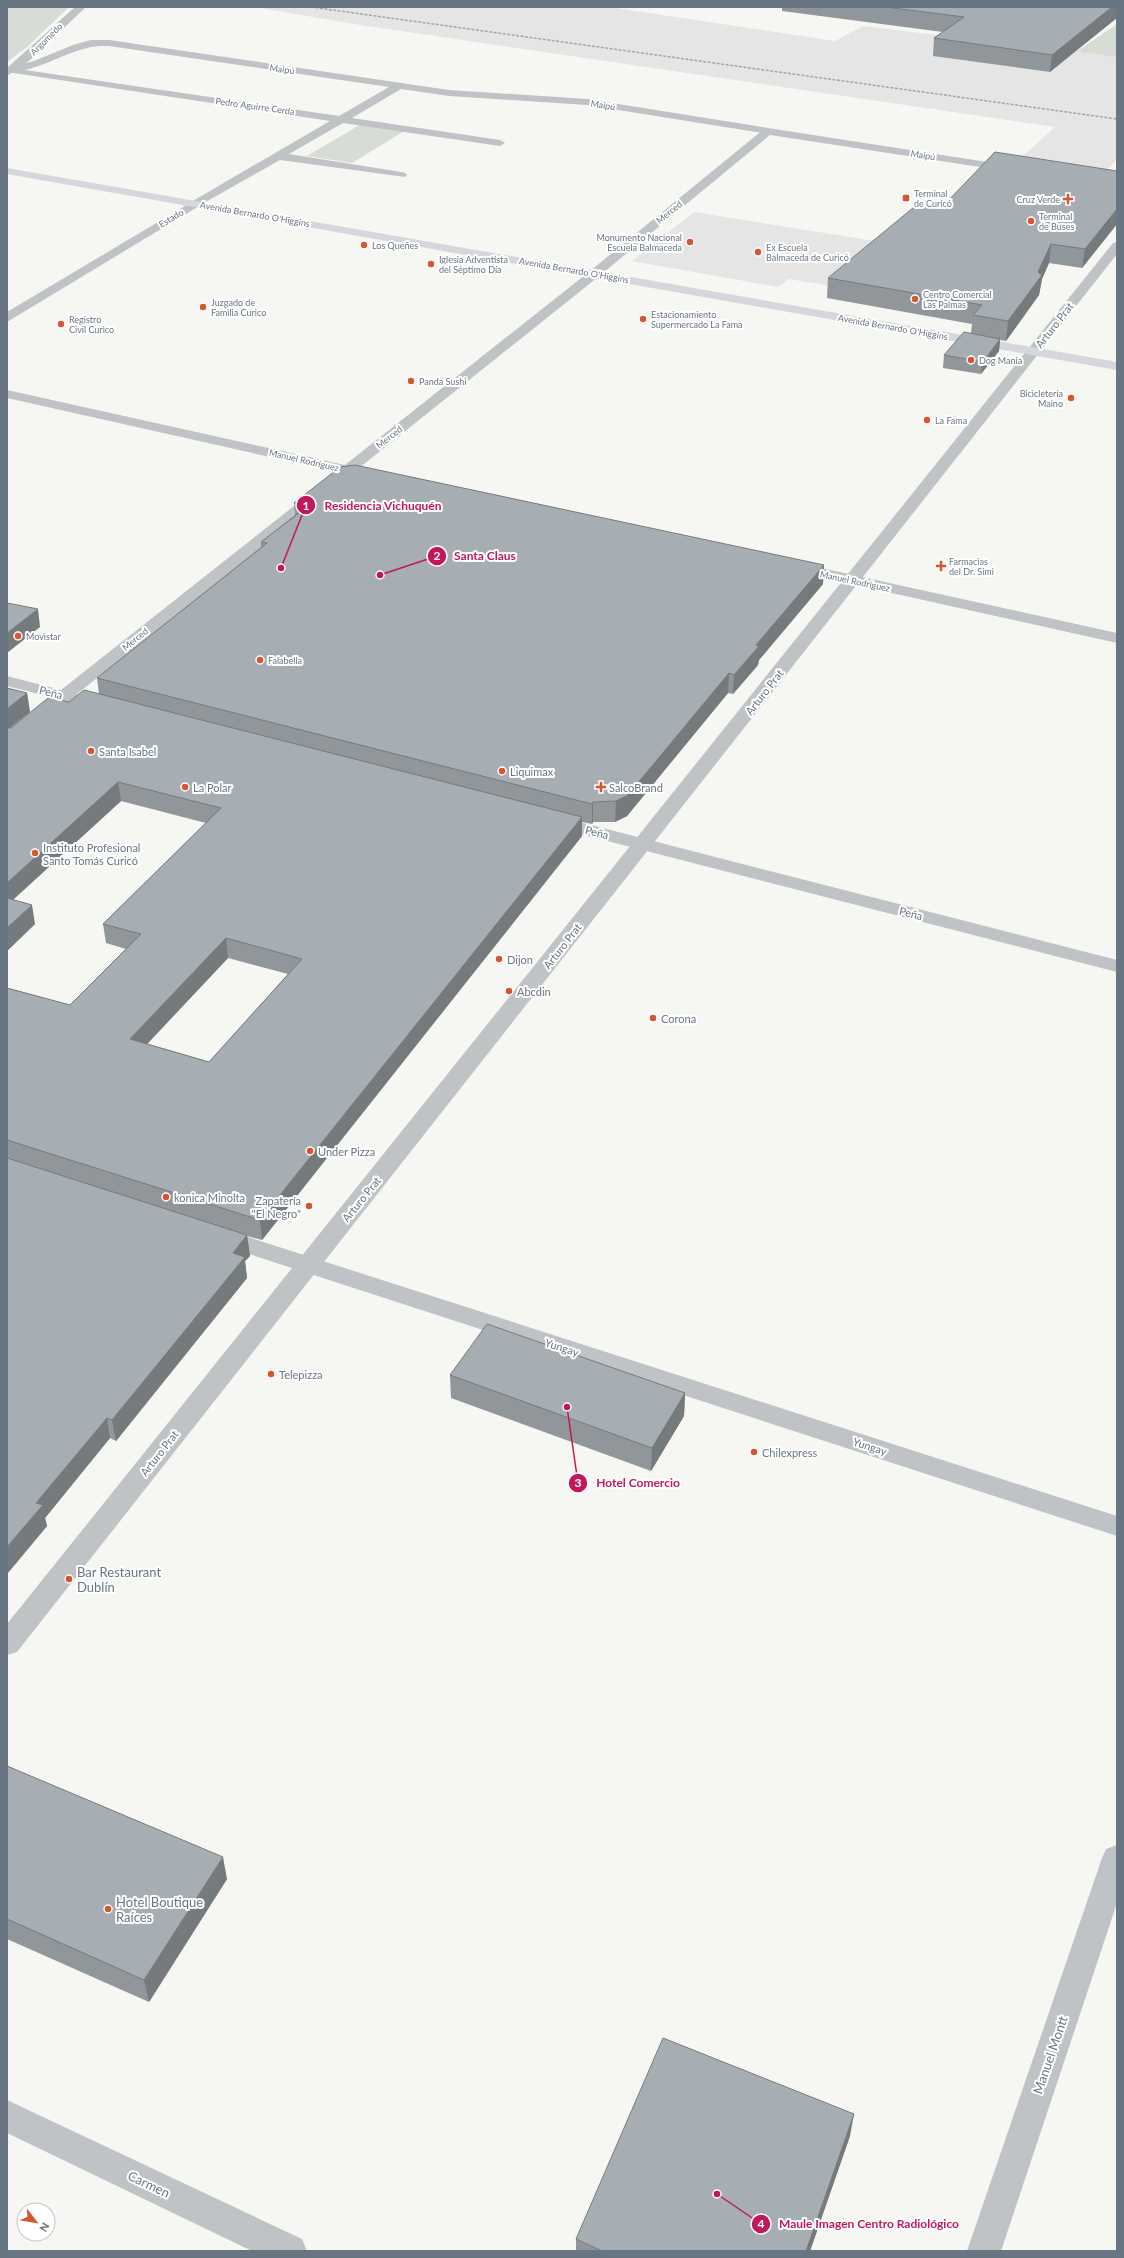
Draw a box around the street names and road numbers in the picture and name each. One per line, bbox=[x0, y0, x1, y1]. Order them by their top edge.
street label: Argomedo bbox=[28, 21, 64, 57]
street label: Maipú bbox=[269, 62, 295, 76]
street label: Pedro Aguirre Cerda bbox=[215, 95, 295, 117]
street label: Maipú bbox=[590, 98, 616, 112]
street label: Maipú bbox=[910, 148, 936, 162]
street label: Merced bbox=[654, 198, 684, 226]
street label: Avenida Bernardo O'Higgins bbox=[199, 199, 311, 229]
street label: Estado bbox=[157, 206, 185, 230]
street label: Avenida Bernardo O'Higgins bbox=[518, 255, 630, 285]
street label: Arturo Prat bbox=[1032, 300, 1076, 350]
street label: Avenida Bernardo O'Higgins bbox=[837, 312, 949, 342]
street label: Merced bbox=[374, 423, 404, 451]
street label: Manuel Rodríguez bbox=[268, 447, 340, 473]
street label: Manuel Rodríguez bbox=[819, 568, 891, 594]
street label: Merced bbox=[120, 625, 150, 653]
street label: Arturo Prat bbox=[742, 667, 786, 717]
street label: Peña bbox=[38, 683, 64, 701]
street label: Peña bbox=[584, 823, 610, 841]
street label: Peña bbox=[898, 904, 924, 922]
street label: Arturo Prat bbox=[540, 921, 584, 971]
street label: Arturo Prat bbox=[339, 1174, 383, 1224]
street label: Yungay bbox=[543, 1335, 581, 1359]
street label: Arturo Prat bbox=[137, 1428, 181, 1478]
street label: Yungay bbox=[851, 1434, 889, 1458]
street label: Manuel Montt bbox=[1029, 2014, 1071, 2096]
street label: Carmen bbox=[125, 2167, 173, 2201]

